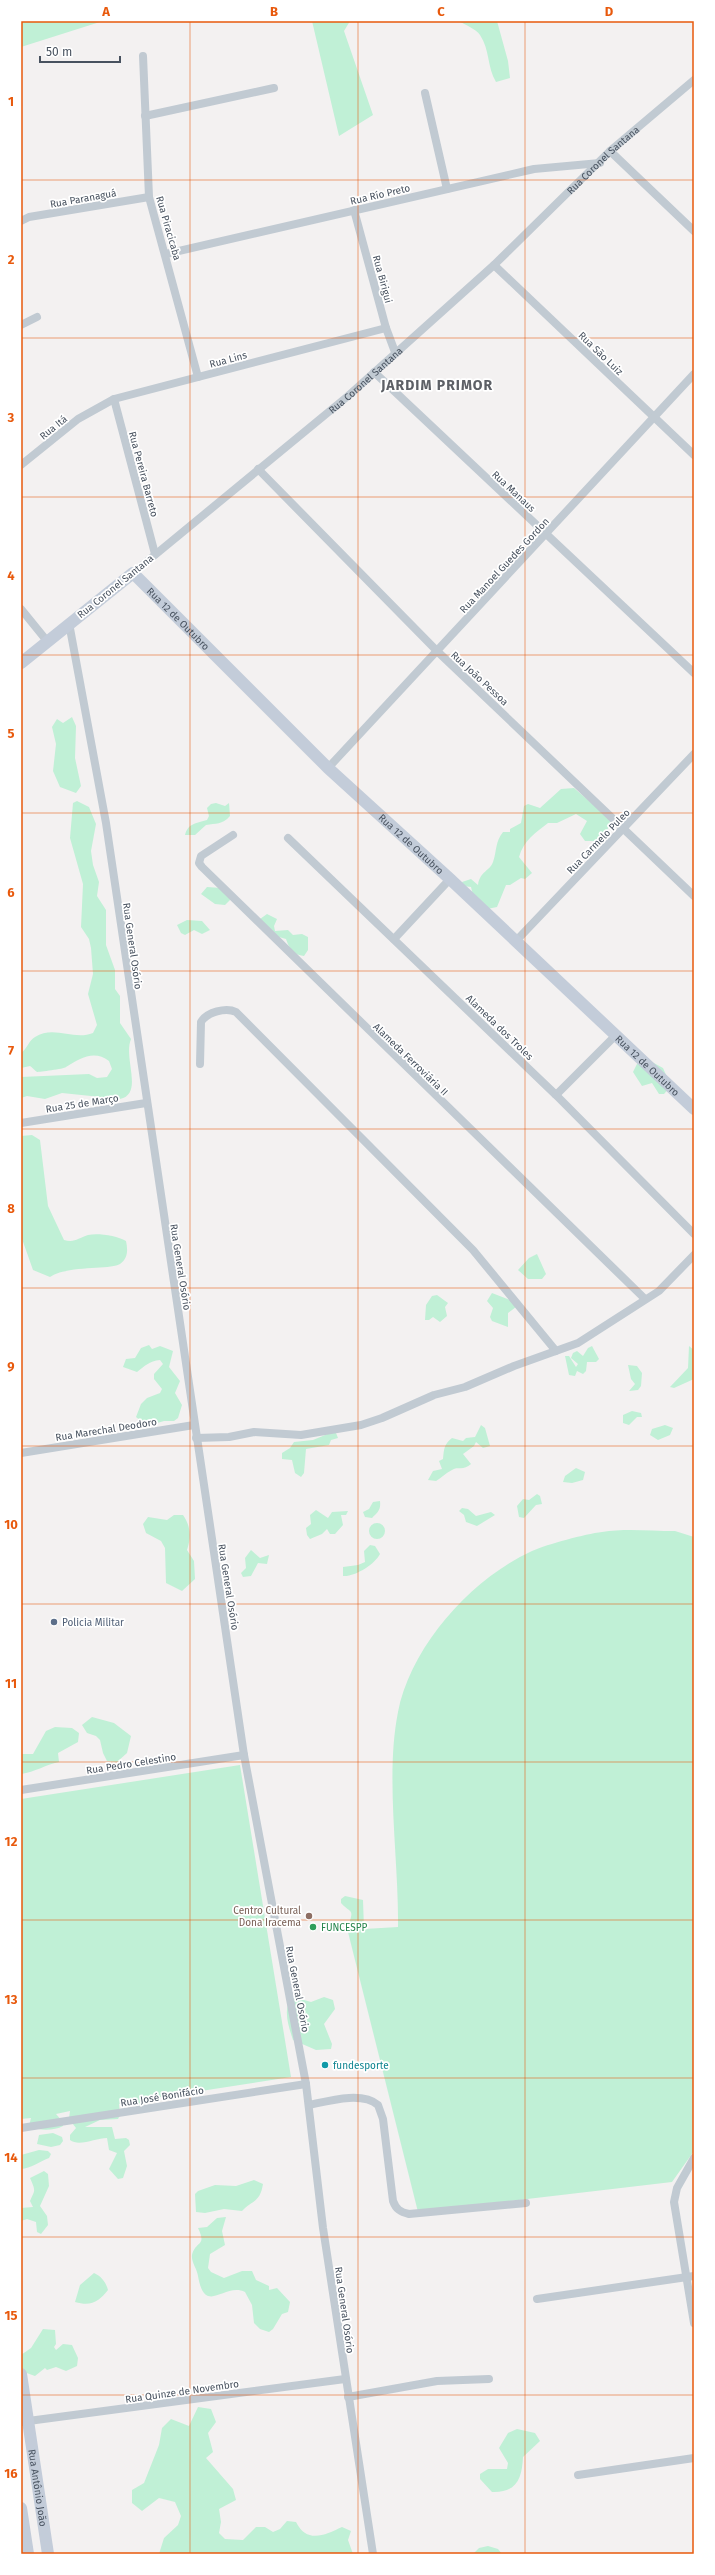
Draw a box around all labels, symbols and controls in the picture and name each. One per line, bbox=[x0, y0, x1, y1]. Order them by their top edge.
text: A bbox=[101, 4, 110, 19]
text: B bbox=[270, 4, 278, 19]
text: C bbox=[437, 4, 445, 19]
text: D bbox=[605, 4, 614, 19]
scale bar bbox=[40, 38, 120, 64]
text: 50 m bbox=[46, 45, 72, 59]
text: 1 bbox=[8, 94, 14, 109]
street label: Rua Coronel Santana bbox=[565, 124, 642, 197]
street label: Rua Río Preto bbox=[349, 181, 412, 208]
street label: Rua Paranaguá bbox=[49, 187, 117, 211]
street label: Rua Piracicaba bbox=[153, 195, 183, 262]
text: 2 bbox=[8, 252, 15, 267]
street label: Rua Birigui bbox=[370, 254, 394, 305]
street label: Rua São Luiz bbox=[576, 330, 625, 378]
street label: Rua Coronel Santana bbox=[326, 345, 405, 417]
street label: Rua Lins bbox=[208, 349, 249, 371]
district label: JARDIM PRIMOR bbox=[380, 377, 493, 394]
text: 3 bbox=[7, 410, 15, 425]
street label: Rua Itá bbox=[37, 413, 70, 442]
street label: Rua Pereira Barreto bbox=[126, 430, 160, 518]
street label: Rua Manaus bbox=[489, 469, 538, 515]
street label: Rua Manoel Guedes Gordon bbox=[457, 516, 552, 616]
street label: Rua Coronel Santana bbox=[75, 552, 156, 621]
text: 4 bbox=[7, 568, 15, 583]
street label: Rua 12 de Outubro bbox=[144, 585, 212, 653]
street label: Rua João Pessoa bbox=[448, 649, 510, 708]
text: 5 bbox=[8, 726, 15, 741]
street label: Rua Carmelo Puleo bbox=[565, 807, 633, 877]
street label: Rua 12 de Outubro bbox=[376, 812, 446, 877]
text: 6 bbox=[7, 885, 15, 900]
street label: Rua General Osório bbox=[120, 902, 144, 990]
street label: Alameda dos Troles bbox=[463, 993, 536, 1063]
street label: Alameda Ferroviária II bbox=[370, 1021, 450, 1099]
street label: Rua 12 de Outubro bbox=[612, 1033, 682, 1099]
text: 7 bbox=[8, 1043, 14, 1058]
street label: Rua 25 de Março bbox=[45, 1092, 120, 1116]
text: 8 bbox=[7, 1201, 15, 1216]
street label: Rua General Osório bbox=[167, 1223, 193, 1311]
text: 9 bbox=[7, 1359, 15, 1374]
street label: Rua Marechal Deodoro bbox=[54, 1416, 158, 1444]
text: 10 bbox=[4, 1517, 18, 1532]
street label: Rua General Osório bbox=[215, 1543, 241, 1631]
marker: Policia Militar bbox=[49, 1617, 59, 1627]
place label: Policia Militar bbox=[62, 1617, 124, 1629]
text: 11 bbox=[5, 1676, 17, 1691]
street label: Rua Pedro Celestino bbox=[85, 1751, 177, 1777]
text: 12 bbox=[5, 1834, 18, 1849]
place label: Centro Cultural Dona Iracema bbox=[233, 1905, 301, 1929]
marker: Centro Cultural Dona Iracema bbox=[304, 1911, 314, 1921]
marker: FUNCESPP bbox=[308, 1922, 318, 1932]
place label: FUNCESPP bbox=[321, 1922, 367, 1934]
street label: Rua General Osório bbox=[283, 1945, 311, 2033]
text: 13 bbox=[5, 1992, 18, 2007]
marker: fundesporte bbox=[320, 2060, 330, 2070]
place label: fundesporte bbox=[333, 2060, 389, 2072]
street label: Rua José Bonifácio bbox=[120, 2084, 205, 2110]
text: 14 bbox=[4, 2150, 18, 2165]
street label: Rua General Osório bbox=[332, 2266, 356, 2354]
text: 15 bbox=[4, 2308, 18, 2323]
street label: Rua Quinze de Novembro bbox=[124, 2378, 240, 2406]
street label: Rua Antônio João bbox=[25, 2448, 49, 2528]
text: 16 bbox=[4, 2466, 18, 2481]

